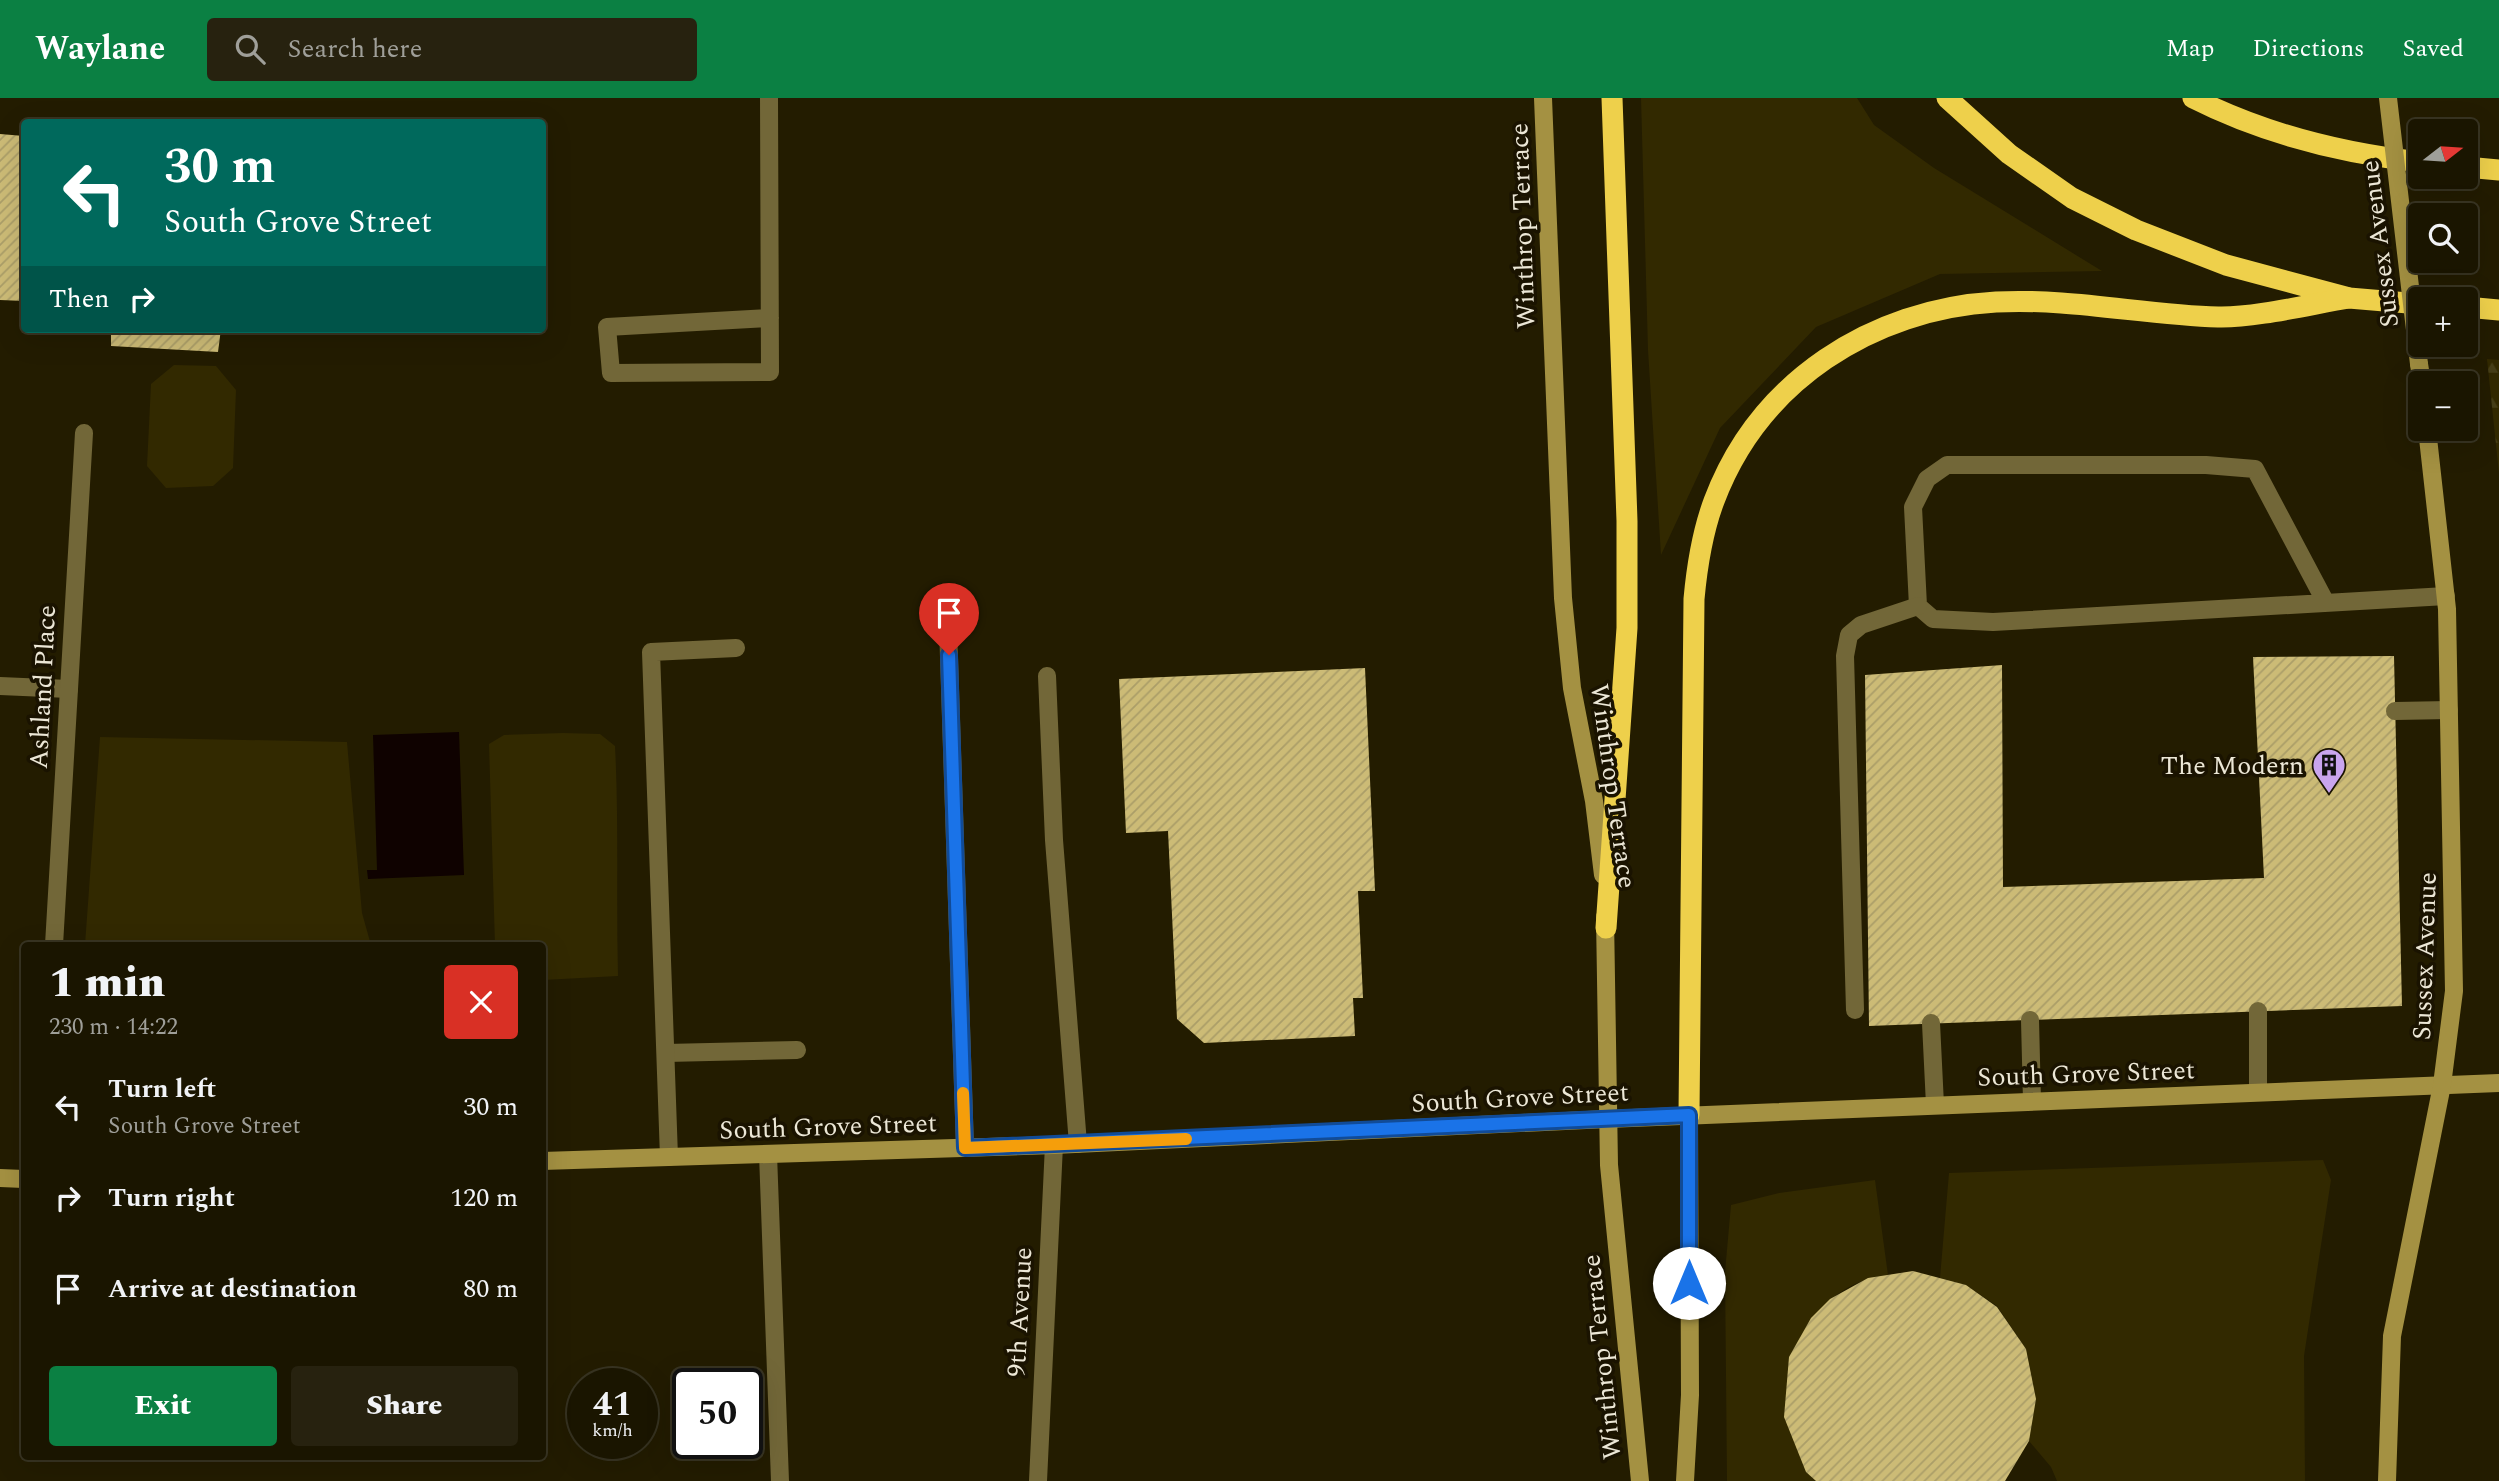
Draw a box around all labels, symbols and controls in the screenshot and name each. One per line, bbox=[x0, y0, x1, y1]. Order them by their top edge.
search box bbox=[207, 18, 697, 81]
text: Waylane bbox=[35, 24, 165, 74]
text: Search here bbox=[287, 29, 422, 69]
icon: search bbox=[231, 30, 269, 68]
text: Map bbox=[2166, 31, 2214, 67]
text: Directions bbox=[2252, 31, 2364, 67]
text: Saved bbox=[2402, 31, 2464, 67]
north arrow bbox=[2408, 119, 2478, 189]
map controls bbox=[2408, 119, 2478, 441]
street label: Winthrop Terrace bbox=[1499, 122, 1547, 330]
text: 30 m bbox=[164, 130, 275, 205]
icon: left bbox=[49, 147, 140, 238]
street label: Sussex Avenue bbox=[2350, 158, 2410, 330]
text: South Grove Street bbox=[164, 198, 432, 247]
button: search bbox=[2408, 203, 2478, 273]
text: Then bbox=[49, 279, 109, 319]
icon: right bbox=[123, 280, 161, 318]
button: + bbox=[2408, 287, 2478, 357]
button: − bbox=[2408, 371, 2478, 441]
pin bbox=[919, 583, 979, 655]
icon: arrive bbox=[930, 594, 968, 632]
street label: Ashland Place bbox=[19, 604, 67, 770]
street label: Winthrop Terrace bbox=[1579, 681, 1647, 891]
place label: The Modern bbox=[2161, 746, 2304, 786]
building icon: The Modern bbox=[2310, 746, 2348, 795]
street label: Sussex Avenue bbox=[2402, 871, 2448, 1041]
text: 1 min bbox=[49, 952, 165, 1015]
button: close bbox=[444, 965, 518, 1039]
text: 230 m · 14:22 bbox=[49, 1010, 178, 1045]
street label: South Grove Street bbox=[1976, 1050, 2196, 1098]
text: Turn left bbox=[108, 1069, 216, 1109]
street label: South Grove Street bbox=[1410, 1072, 1630, 1124]
text: 30 m bbox=[463, 1087, 518, 1127]
icon: left bbox=[49, 1088, 87, 1126]
street label: South Grove Street bbox=[718, 1103, 938, 1151]
text: South Grove Street bbox=[108, 1109, 301, 1144]
text: Turn right bbox=[108, 1178, 235, 1218]
text: 120 m bbox=[450, 1178, 518, 1218]
icon: right bbox=[49, 1179, 87, 1217]
street label: 9th Avenue bbox=[997, 1246, 1043, 1378]
position arrow bbox=[1652, 1246, 1726, 1320]
street label: Winthrop Terrace bbox=[1571, 1252, 1633, 1461]
text: Arrive at destination bbox=[108, 1269, 357, 1309]
text: 80 m bbox=[463, 1269, 518, 1309]
icon: arrive bbox=[49, 1270, 87, 1308]
button: Exit bbox=[49, 1366, 277, 1446]
button: Share bbox=[291, 1366, 518, 1446]
speed limit sign: 50 bbox=[672, 1368, 763, 1459]
text: 41 bbox=[593, 1378, 632, 1431]
text: km/h bbox=[592, 1417, 633, 1444]

